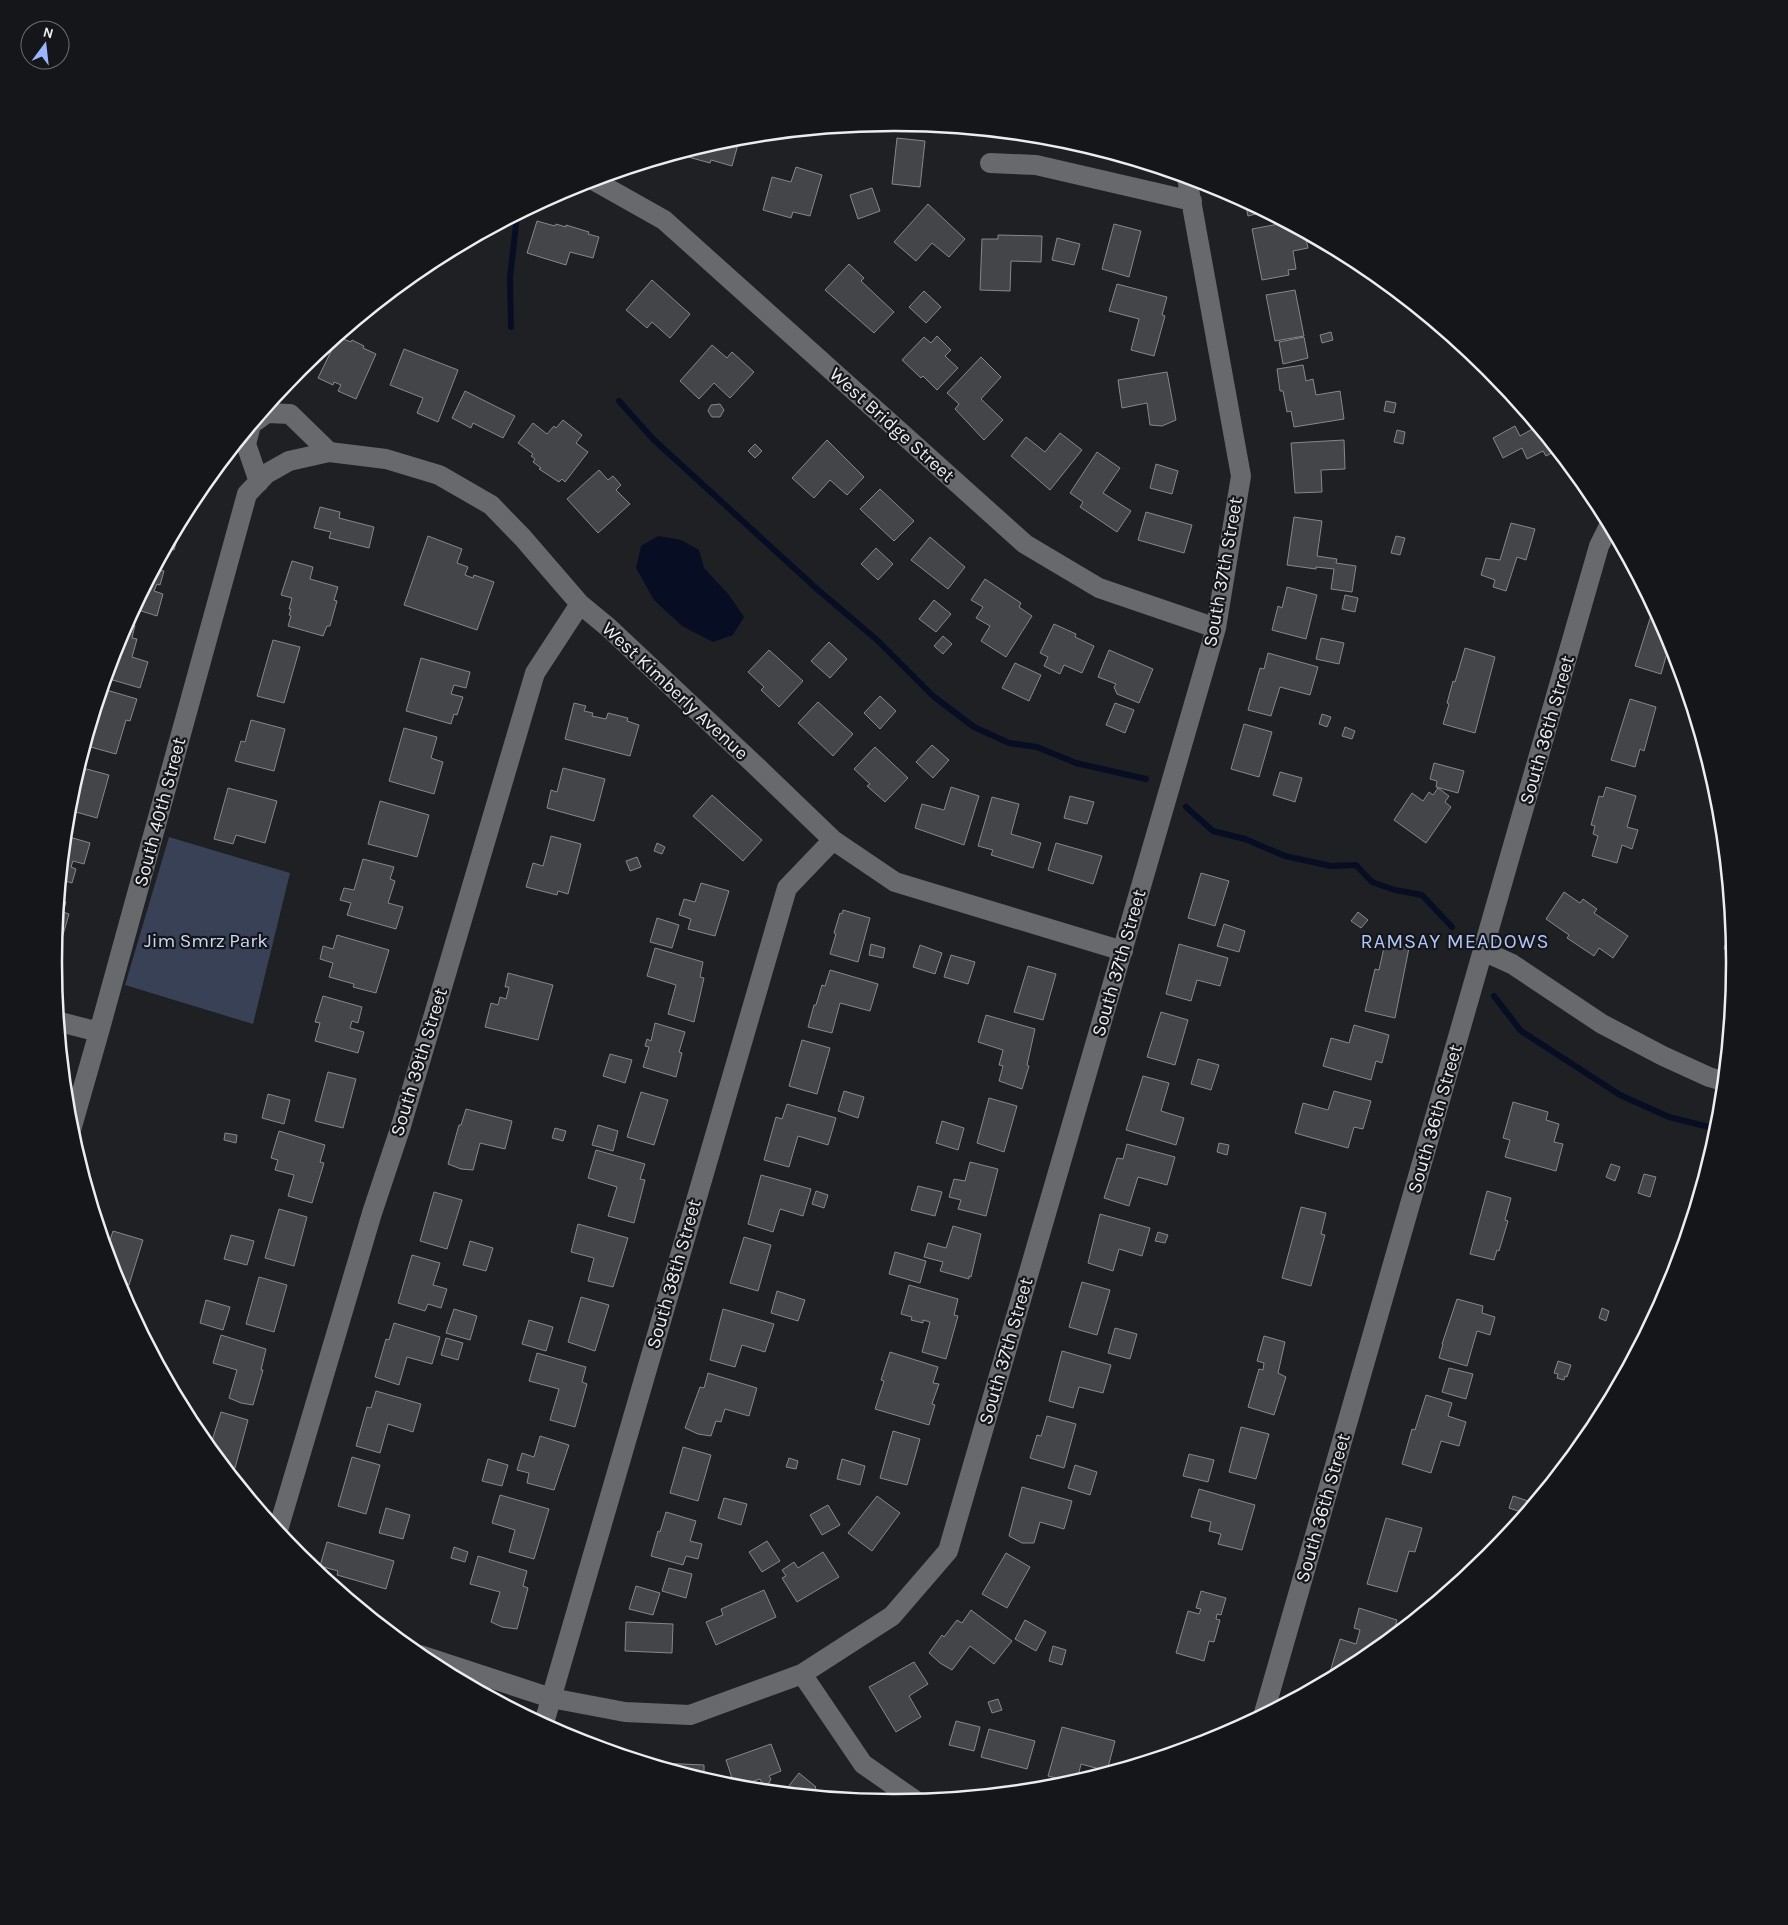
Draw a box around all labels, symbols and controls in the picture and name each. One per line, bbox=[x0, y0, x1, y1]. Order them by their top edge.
north arrow bbox=[20, 20, 70, 70]
text: N bbox=[41, 23, 55, 42]
street label: West Bridge Street bbox=[825, 363, 959, 487]
street label: South 37th Street bbox=[1199, 495, 1247, 649]
street label: West Kimberly Avenue bbox=[597, 618, 753, 764]
street label: South 36th Street bbox=[1515, 653, 1579, 807]
street label: South 40th Street bbox=[129, 735, 191, 889]
street label: South 37th Street bbox=[1087, 887, 1151, 1039]
park label: Jim Smrz Park bbox=[144, 930, 268, 952]
district label: RAMSAY MEADOWS bbox=[1360, 930, 1550, 953]
street label: South 39th Street bbox=[386, 985, 452, 1139]
street label: South 36th Street bbox=[1403, 1042, 1467, 1196]
street label: South 38th Street bbox=[642, 1197, 706, 1351]
street label: South 37th Street bbox=[974, 1275, 1038, 1427]
street label: South 36th Street bbox=[1291, 1431, 1355, 1585]

